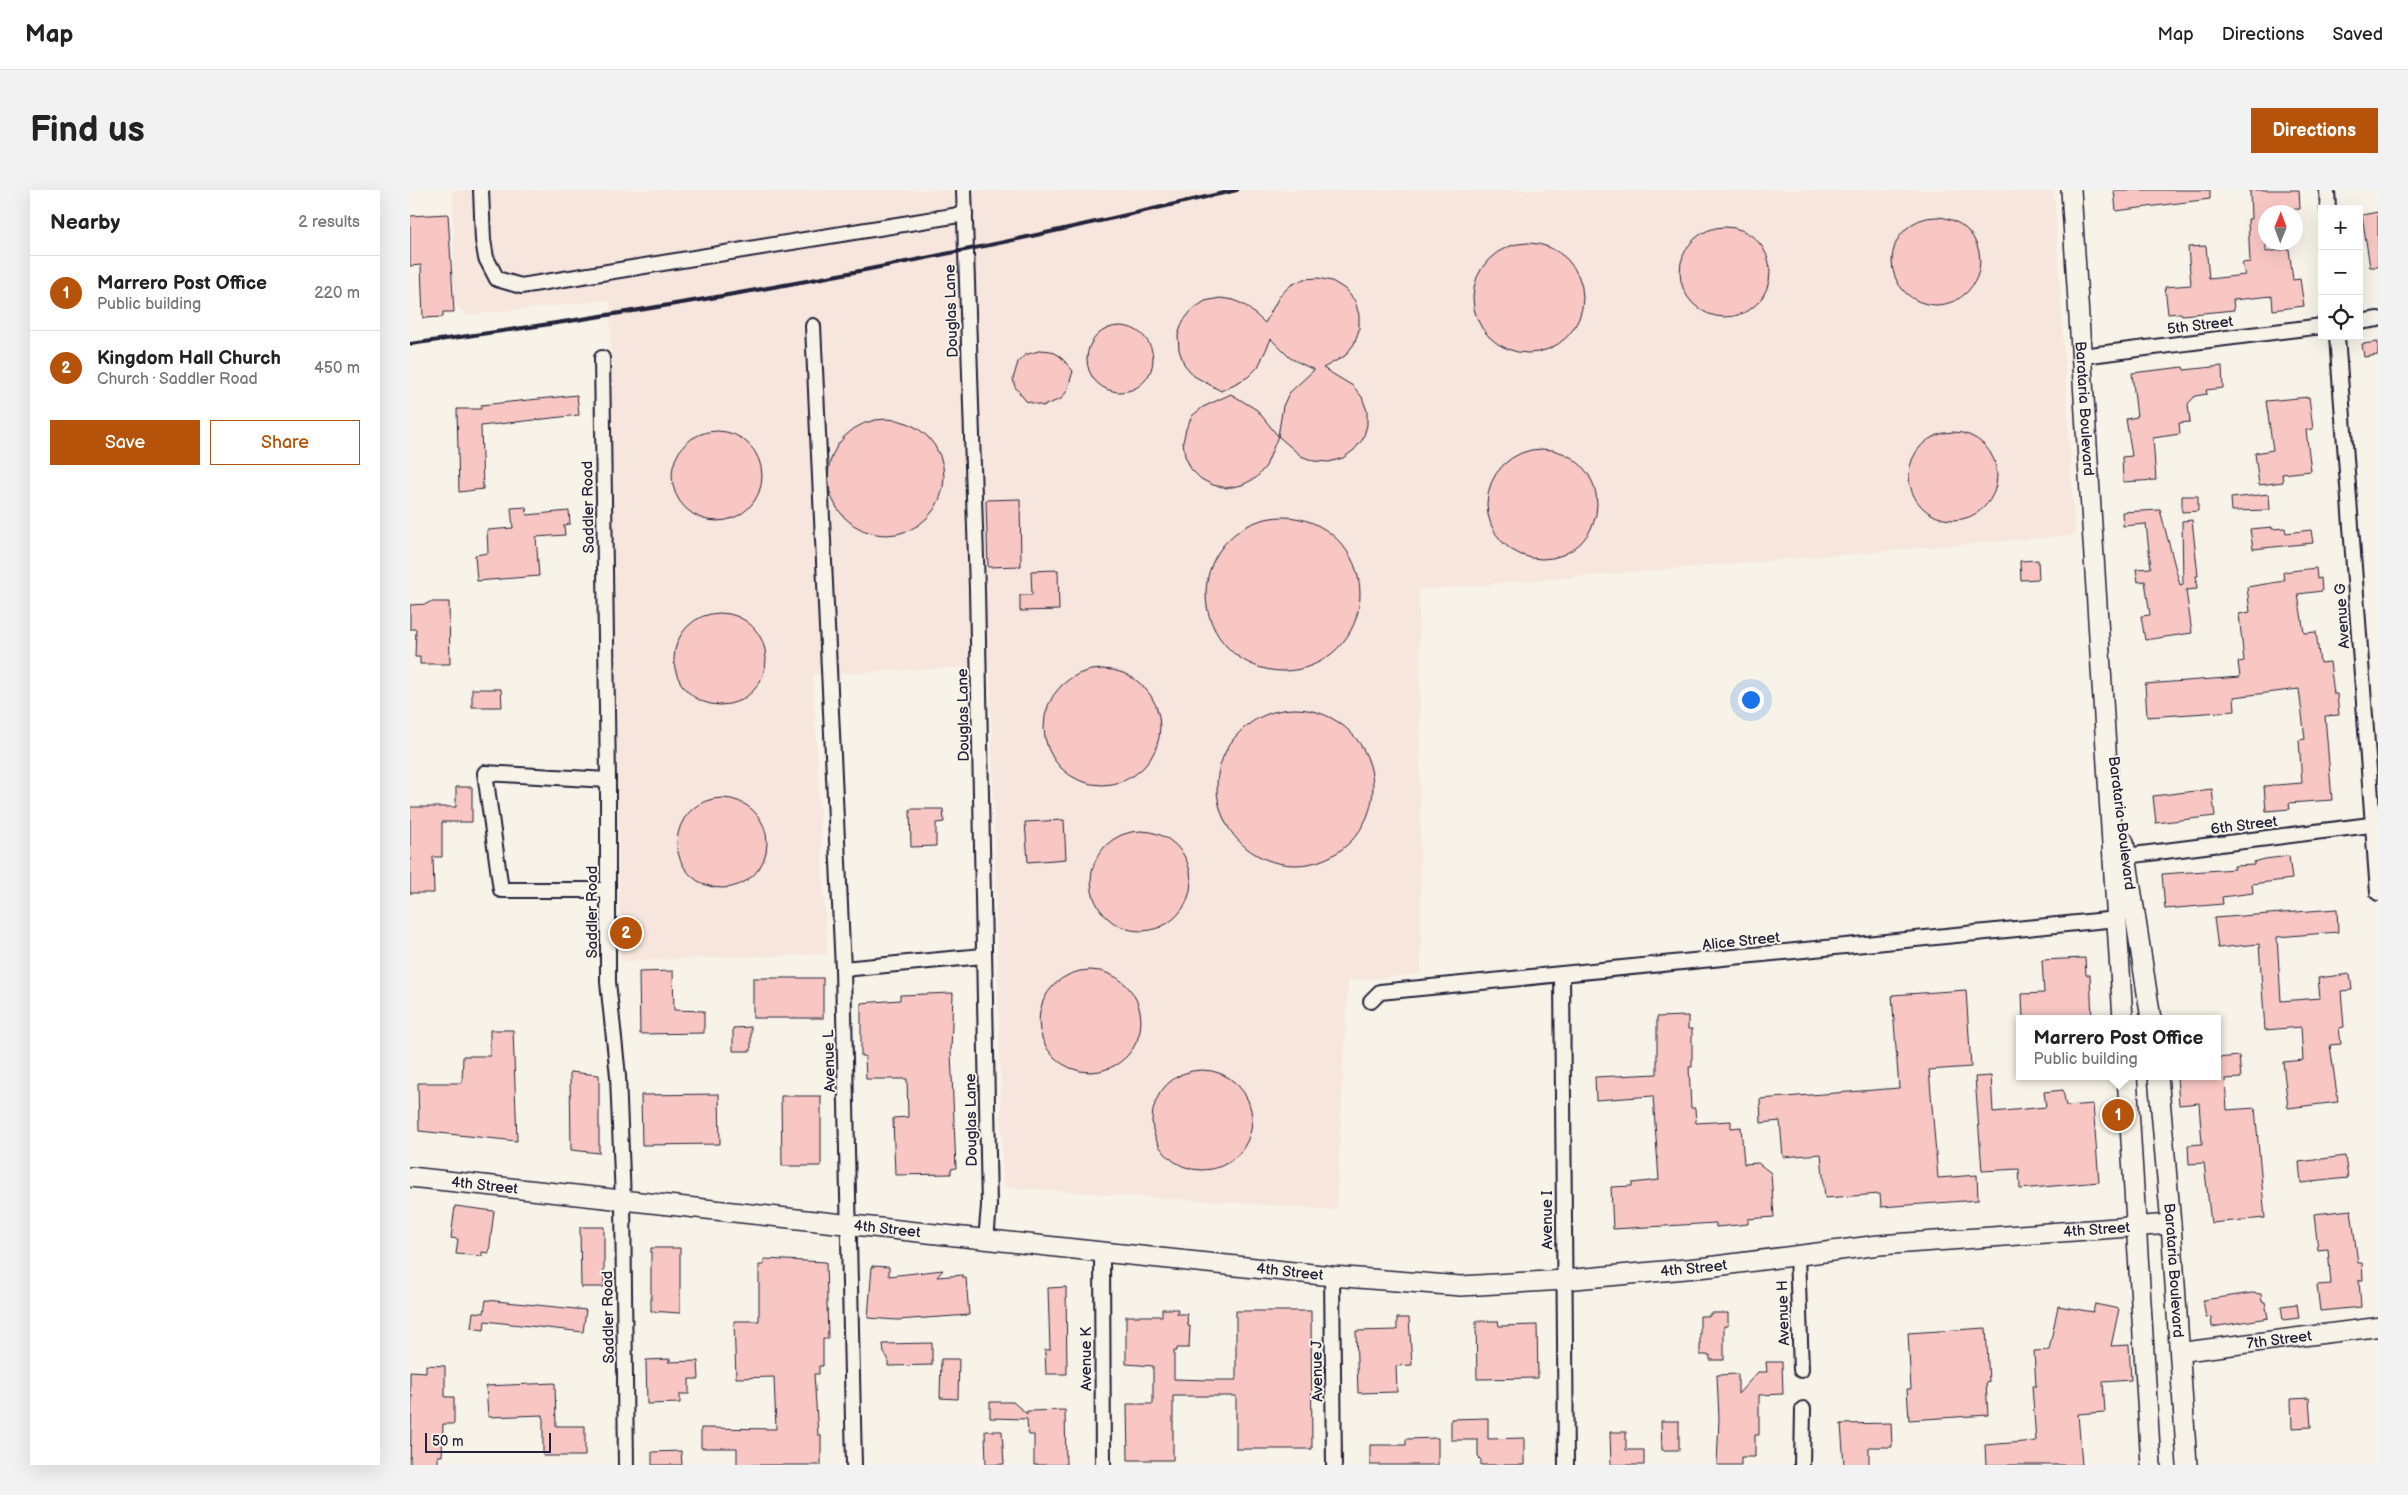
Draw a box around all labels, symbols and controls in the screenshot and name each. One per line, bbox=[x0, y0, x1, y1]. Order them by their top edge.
text: Map bbox=[25, 20, 73, 49]
text: Map bbox=[2158, 24, 2194, 45]
text: Directions bbox=[2222, 24, 2304, 45]
text: Saved bbox=[2332, 24, 2383, 45]
button: Directions bbox=[2251, 108, 2378, 153]
text: Find us bbox=[30, 109, 145, 152]
north arrow bbox=[2258, 205, 2303, 250]
map controls bbox=[2318, 205, 2363, 340]
button: + bbox=[2318, 205, 2363, 250]
text: Nearby bbox=[50, 210, 120, 235]
text: 2 results bbox=[298, 213, 360, 232]
button: − bbox=[2318, 250, 2363, 295]
street label: Douglas Lane bbox=[940, 264, 963, 358]
text: Marrero Post Office bbox=[97, 272, 267, 295]
text: 1 bbox=[63, 284, 69, 303]
text: 220 m bbox=[314, 284, 360, 303]
text: Public building bbox=[97, 295, 201, 314]
button: locate bbox=[2318, 295, 2363, 340]
street label: 5th Street bbox=[2166, 312, 2235, 339]
street label: Barataria Boulevard bbox=[2071, 341, 2098, 477]
text: Kingdom Hall Church bbox=[97, 347, 281, 370]
text: 2 bbox=[61, 359, 71, 378]
text: 450 m bbox=[314, 359, 360, 378]
text: Church · Saddler Road bbox=[97, 370, 258, 389]
button: Save bbox=[50, 420, 200, 465]
button: Share bbox=[210, 420, 360, 465]
street label: Saddler Road bbox=[578, 461, 599, 553]
street label: Avenue G bbox=[2331, 583, 2354, 649]
street label: Douglas Lane bbox=[953, 668, 974, 762]
your location bbox=[1738, 687, 1764, 713]
street label: Barataria Boulevard bbox=[2104, 755, 2139, 891]
street label: 6th Street bbox=[2210, 812, 2279, 839]
street label: Saddler Road bbox=[583, 866, 602, 958]
pin: 2 bbox=[610, 914, 642, 952]
street label: Alice Street bbox=[1701, 928, 1781, 955]
popup bbox=[2016, 1015, 2221, 1080]
text: Marrero Post Office bbox=[2033, 1027, 2204, 1050]
street label: Avenue L bbox=[819, 1029, 840, 1093]
text: Public building bbox=[2033, 1050, 2138, 1069]
street label: Douglas Lane bbox=[961, 1073, 982, 1167]
pin: 1 bbox=[2102, 1096, 2134, 1134]
street label: 4th Street bbox=[450, 1173, 519, 1199]
street label: Avenue I bbox=[1538, 1190, 1557, 1250]
street label: Barataria Boulevard bbox=[2159, 1202, 2188, 1338]
street label: 4th Street bbox=[853, 1216, 922, 1242]
street label: 4th Street bbox=[2062, 1218, 2131, 1242]
street label: 4th Street bbox=[1659, 1256, 1729, 1281]
street label: 4th Street bbox=[1256, 1259, 1325, 1285]
street label: Saddler Road bbox=[598, 1271, 619, 1363]
street label: Avenue H bbox=[1773, 1280, 1794, 1346]
street label: 7th Street bbox=[2246, 1326, 2313, 1354]
street label: Avenue K bbox=[1077, 1327, 1096, 1391]
street label: Avenue J bbox=[1307, 1339, 1328, 1402]
scale bar bbox=[425, 1430, 551, 1453]
text: 50 m bbox=[432, 1433, 464, 1450]

